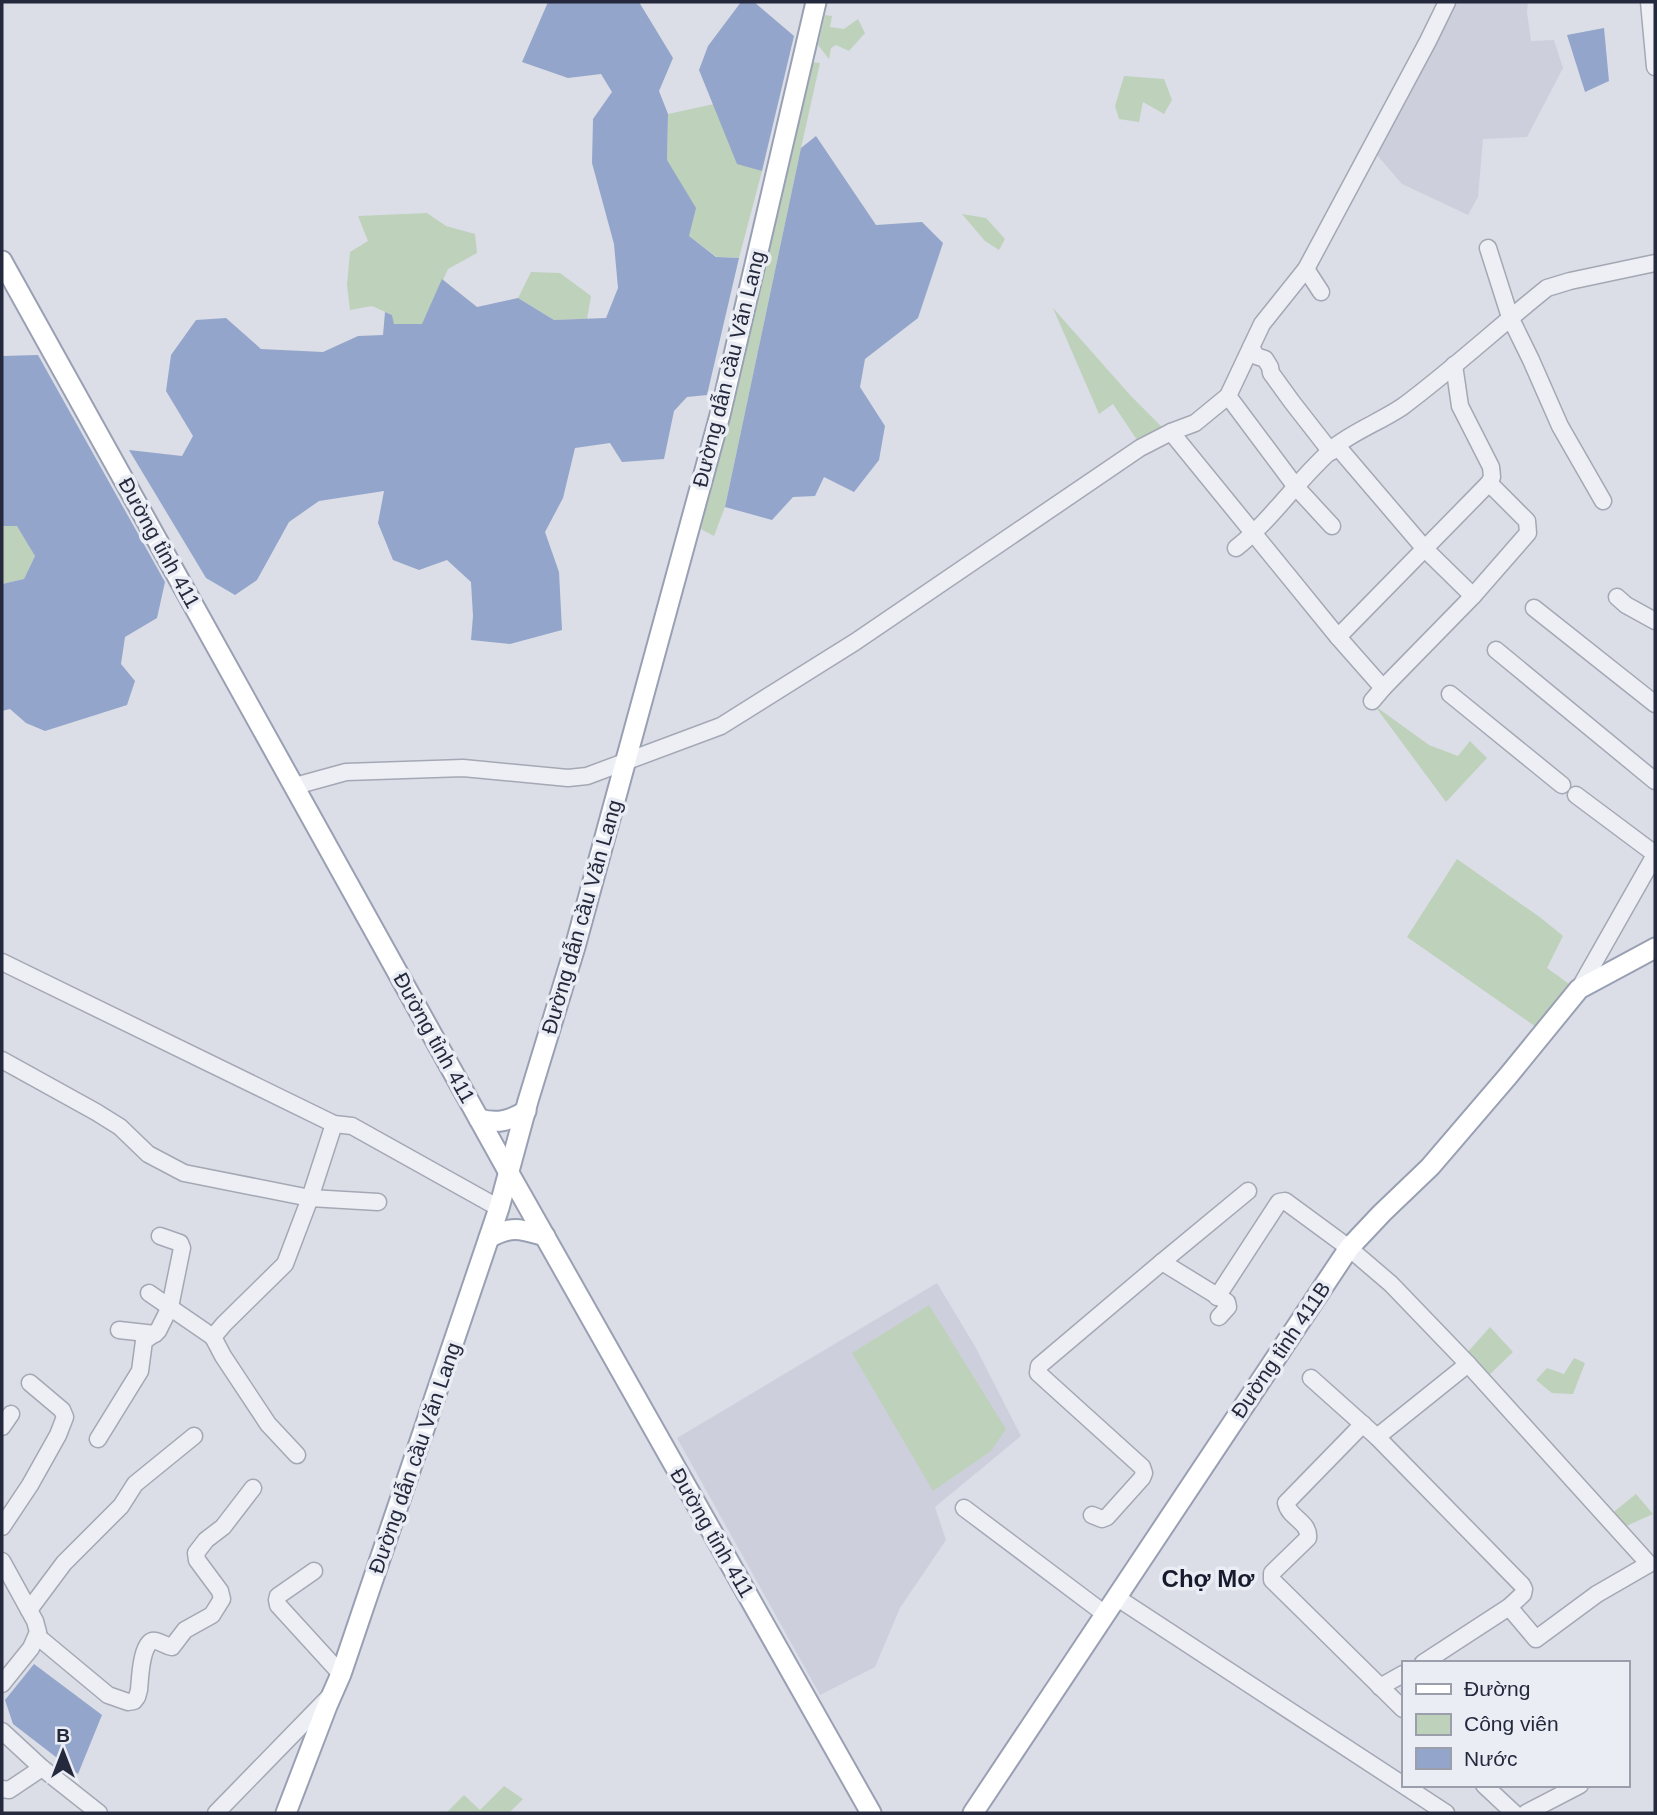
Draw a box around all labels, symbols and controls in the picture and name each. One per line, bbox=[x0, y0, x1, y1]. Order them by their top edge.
street label: Đường dẫn cầu Văn Lang bbox=[688, 248, 769, 489]
street label: Đường tỉnh 411 bbox=[114, 474, 205, 612]
street label: Đường dẫn cầu Văn Lang bbox=[537, 797, 626, 1037]
street label: Đường tỉnh 411 bbox=[389, 969, 480, 1107]
street label: Đường tỉnh 411B bbox=[1226, 1277, 1335, 1422]
street label: Đường dẫn cầu Văn Lang bbox=[364, 1339, 465, 1576]
street label: Đường tỉnh 411 bbox=[666, 1464, 759, 1601]
district label: Chợ Mơ bbox=[1162, 1565, 1255, 1592]
legend bbox=[1402, 1661, 1629, 1787]
text: Đường bbox=[1464, 1677, 1530, 1700]
text: Công viên bbox=[1464, 1712, 1559, 1735]
north arrow bbox=[28, 1717, 98, 1787]
text: B bbox=[56, 1725, 70, 1746]
text: Nước bbox=[1464, 1747, 1518, 1770]

